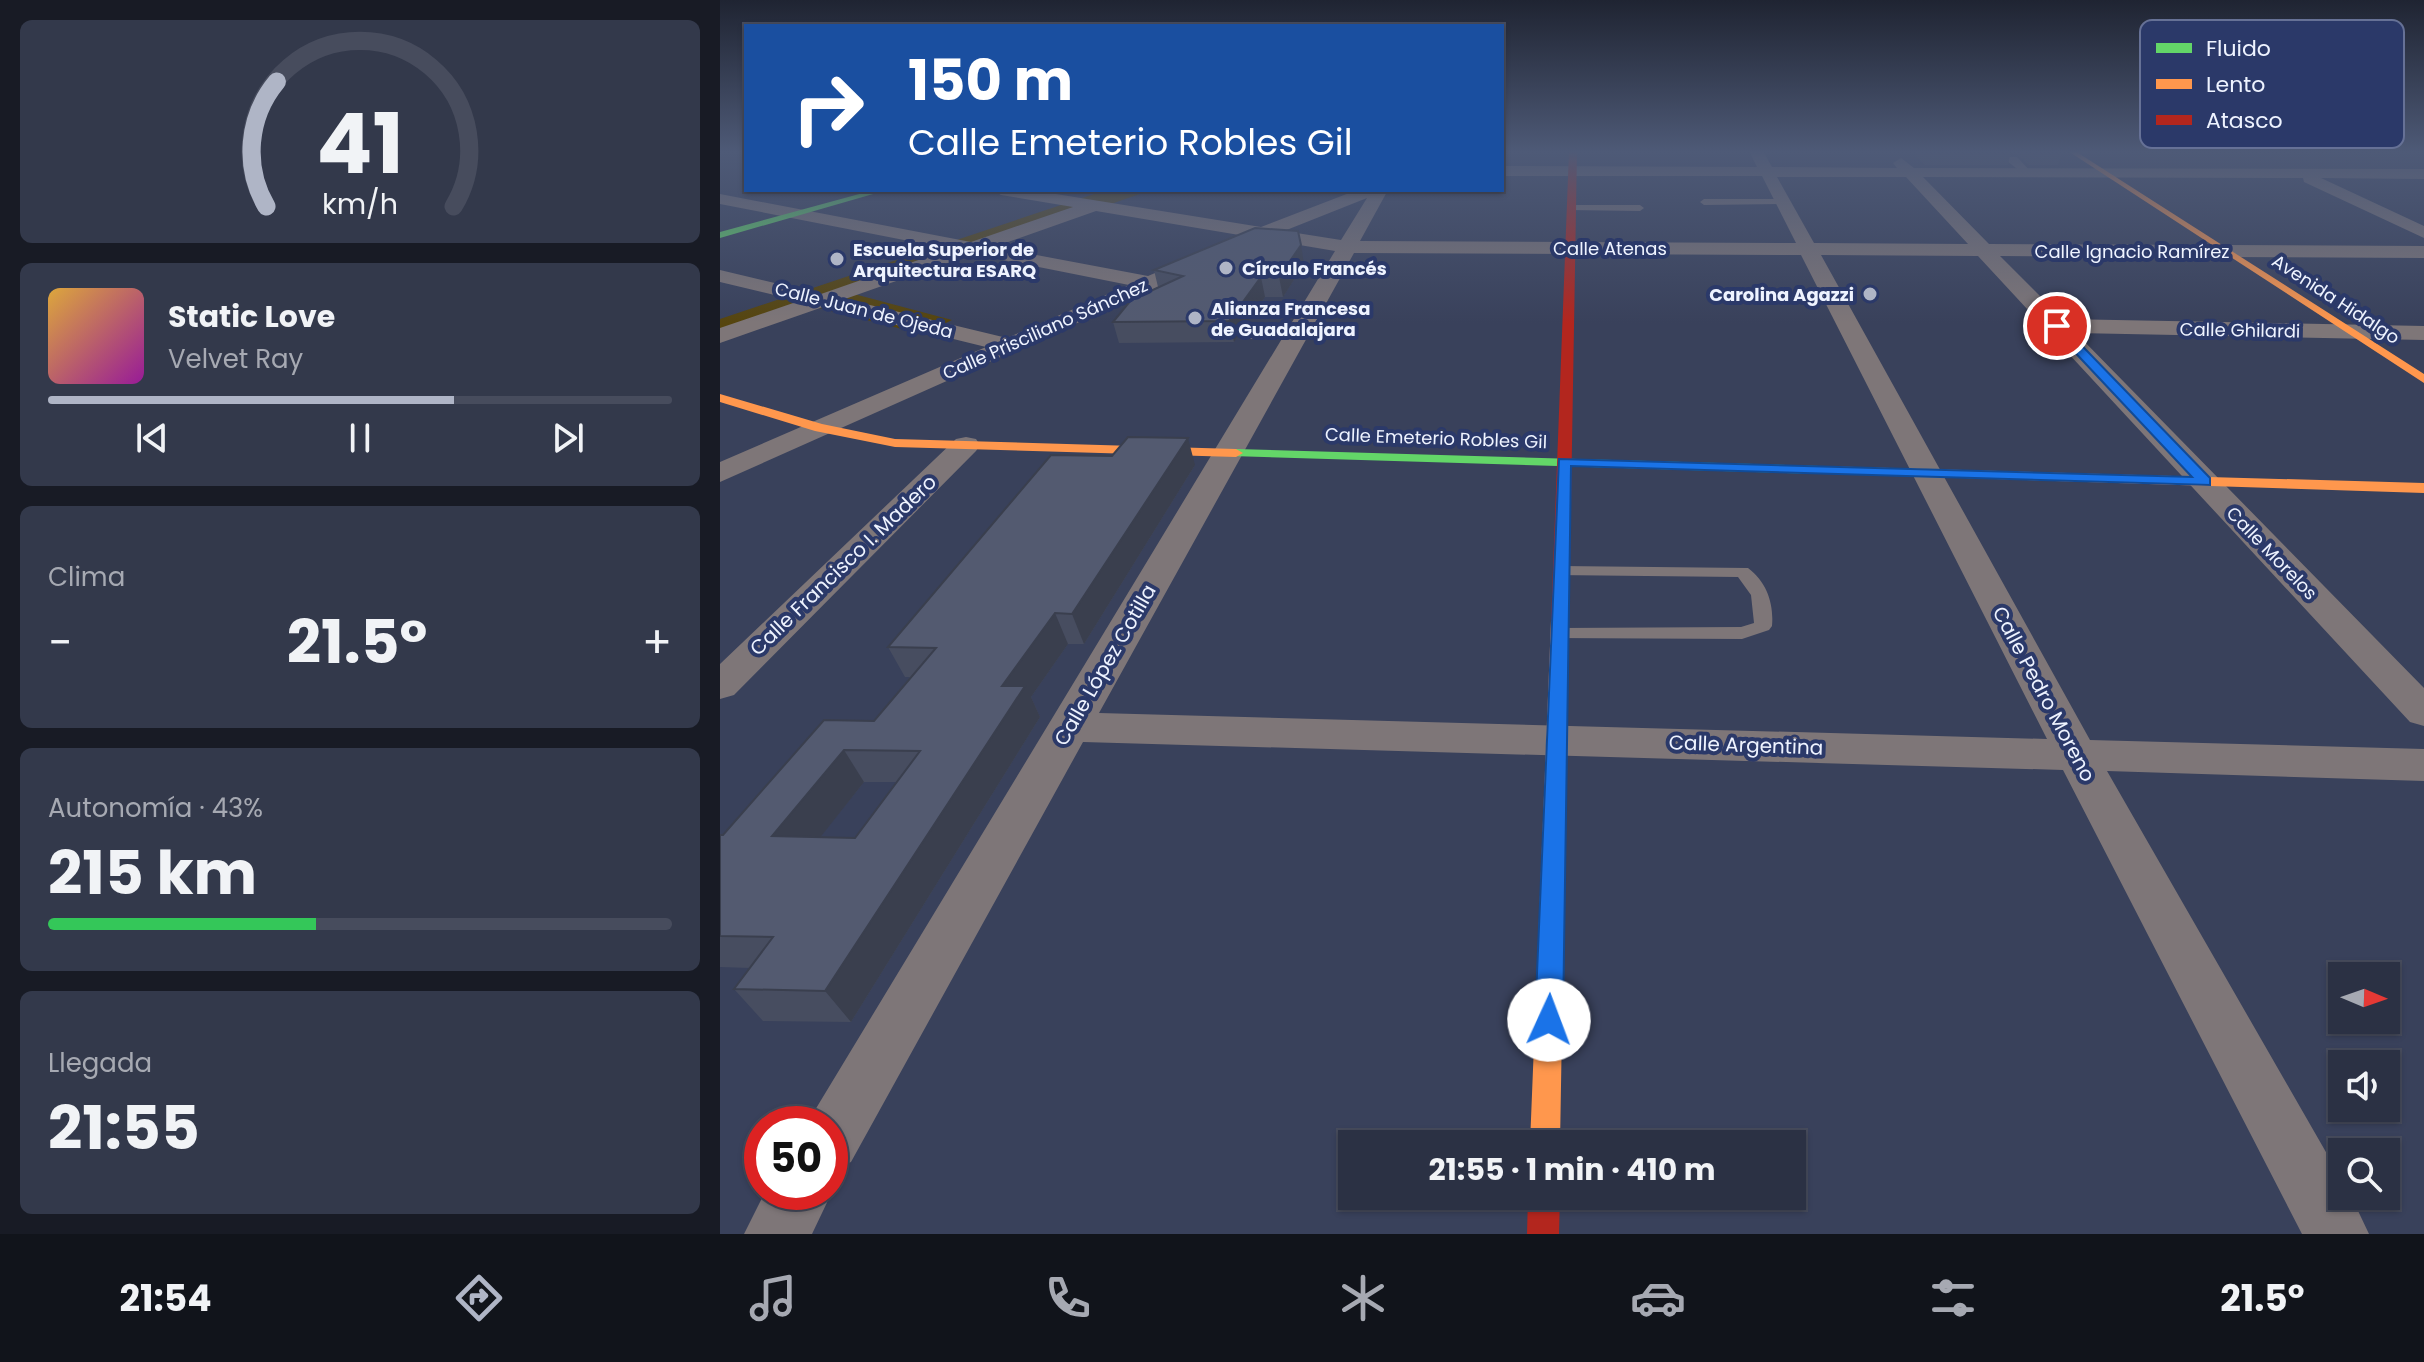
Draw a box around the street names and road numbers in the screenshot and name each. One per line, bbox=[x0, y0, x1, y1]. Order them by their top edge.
street label: Calle Atenas bbox=[1553, 236, 1667, 261]
street label: Calle Ignacio Ramírez bbox=[2035, 239, 2230, 264]
street label: Avenida Hidalgo bbox=[2267, 248, 2405, 350]
street label: Calle Prisciliano Sánchez bbox=[938, 272, 1152, 386]
street label: Calle Juan de Ojeda bbox=[772, 276, 956, 344]
street label: Calle Ghilardi bbox=[2179, 316, 2301, 344]
street label: Calle Emeterio Robles Gil bbox=[1324, 422, 1548, 454]
street label: Calle Francisco I. Madero bbox=[744, 468, 942, 662]
street label: Calle Morelos bbox=[2221, 501, 2323, 605]
street label: Calle López Cotilla bbox=[1047, 579, 1163, 751]
street label: Calle Pedro Moreno bbox=[1986, 601, 2102, 787]
street label: Calle Argentina bbox=[1668, 728, 1824, 762]

